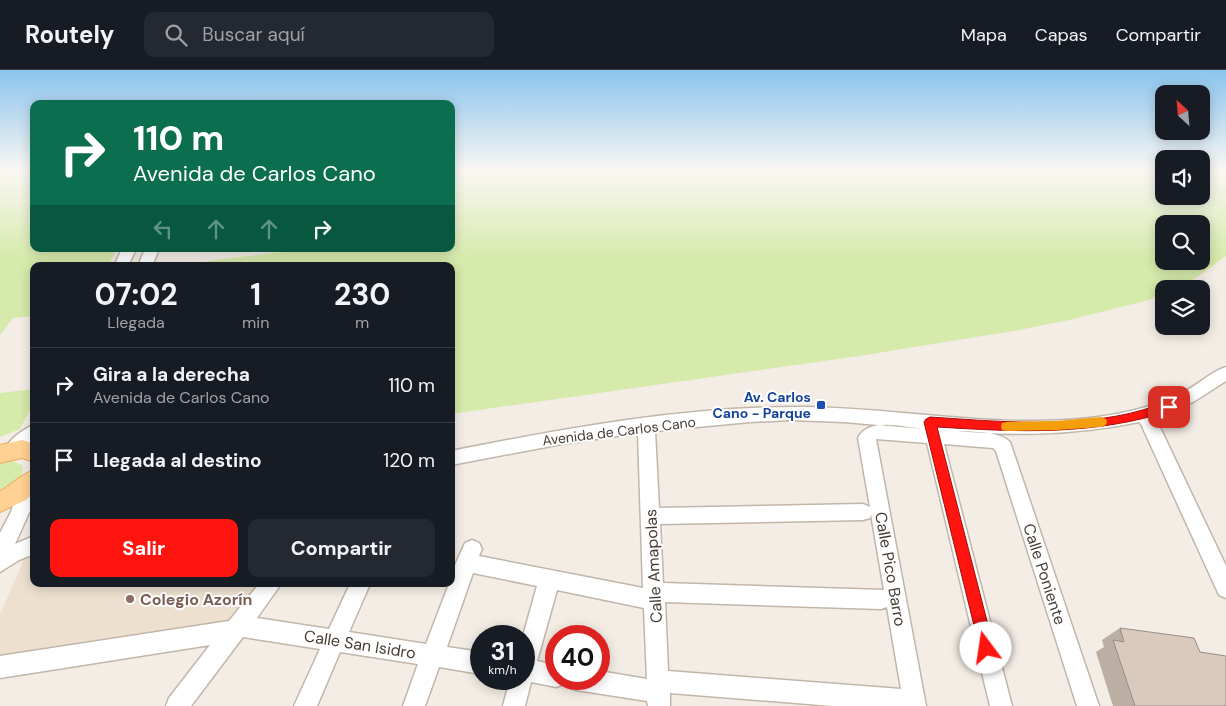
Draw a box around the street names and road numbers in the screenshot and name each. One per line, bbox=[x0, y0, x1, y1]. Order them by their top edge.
street label: Avenida de Carlos Cano bbox=[541, 413, 697, 449]
street label: Calle Amapolas bbox=[640, 508, 667, 623]
street label: Calle Pico Barro bbox=[870, 510, 911, 628]
street label: Calle Poniente bbox=[1018, 521, 1071, 628]
street label: Calle San Isidro bbox=[303, 625, 417, 664]

